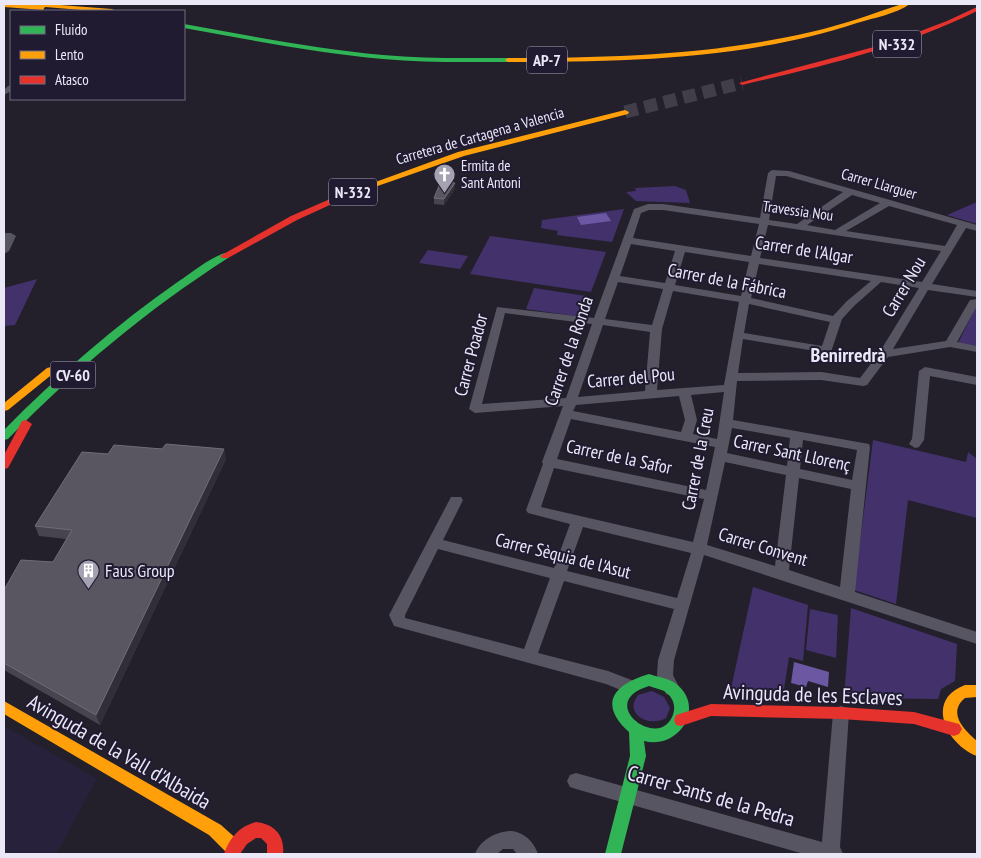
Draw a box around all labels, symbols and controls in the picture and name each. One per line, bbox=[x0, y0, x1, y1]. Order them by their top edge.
legend bbox=[10, 10, 185, 100]
text: Fluido bbox=[55, 20, 87, 39]
road number: N-332 bbox=[873, 31, 921, 58]
text: Lento bbox=[55, 45, 84, 64]
road number: AP-7 bbox=[527, 46, 567, 74]
text: Atasco bbox=[55, 70, 89, 89]
street label: Carretera de Cartagena a Valencia bbox=[394, 102, 566, 169]
place label: Ermita de Sant Antoni bbox=[461, 156, 521, 192]
church icon: Ermita de Sant Antoni bbox=[433, 163, 457, 194]
street label: Carrer Llarguer bbox=[839, 164, 920, 204]
road number: N-332 bbox=[329, 178, 377, 206]
street label: Travessia Nou bbox=[761, 196, 835, 225]
street label: Carrer de l'Algar bbox=[754, 230, 855, 269]
street label: Carrer Nou bbox=[877, 252, 931, 321]
street label: Carrer de la Fábrica bbox=[666, 258, 788, 303]
street label: Carrer de la Ronda bbox=[539, 293, 598, 409]
street label: Carrer Poador bbox=[448, 311, 493, 399]
district label: Benirredrà bbox=[810, 342, 886, 368]
road number: CV-60 bbox=[50, 362, 96, 388]
street label: Carrer del Pou bbox=[586, 362, 676, 393]
street label: Carrer de la Creu bbox=[676, 406, 719, 512]
street label: Carrer Sant Llorenç bbox=[732, 429, 853, 476]
street label: Carrer de la Safor bbox=[564, 434, 674, 479]
street label: Carrer Convent bbox=[716, 522, 811, 571]
street label: Carrer Sèquia de l'Asut bbox=[493, 528, 633, 583]
building icon: Faus Group bbox=[77, 559, 101, 590]
place label: Faus Group bbox=[105, 559, 175, 582]
street label: Avinguda de les Esclaves bbox=[723, 678, 903, 711]
street label: Avinguda de la Vall d'Albaida bbox=[23, 688, 216, 815]
street label: Carrer Sants de la Pedra bbox=[624, 759, 798, 832]

